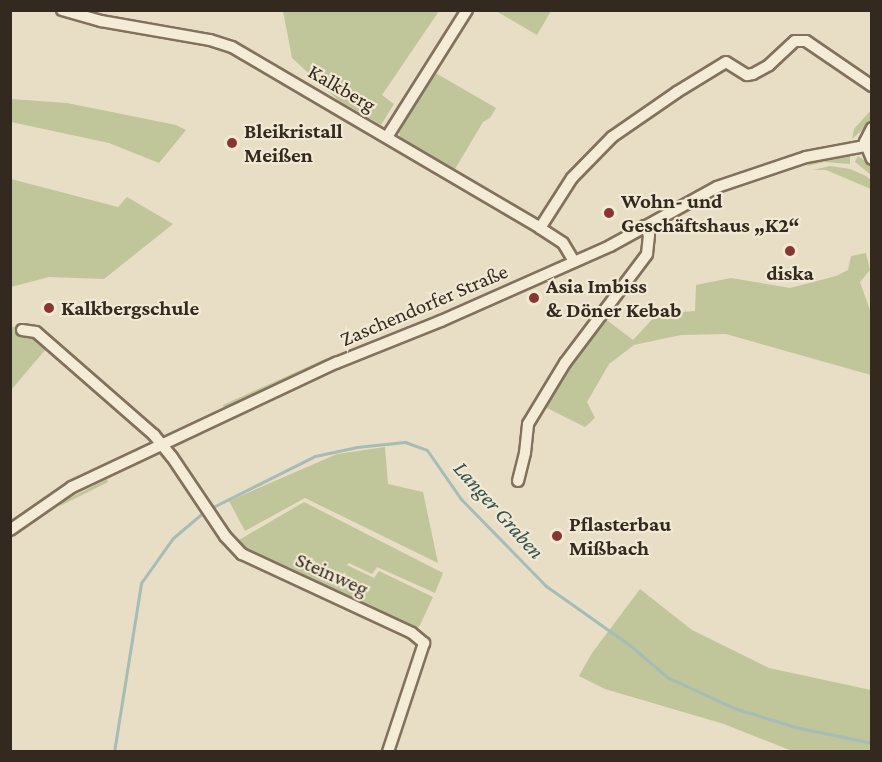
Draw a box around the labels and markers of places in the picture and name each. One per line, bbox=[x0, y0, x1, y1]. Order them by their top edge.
place label: Bleikristall Meißen bbox=[244, 118, 343, 168]
marker: Bleikristall Meißen bbox=[225, 136, 239, 150]
place label: Wohn- und Geschäftshaus „K2“ bbox=[621, 188, 799, 238]
marker: Wohn- und Geschäftshaus „K2“ bbox=[602, 206, 616, 220]
marker: diska bbox=[783, 244, 797, 258]
place label: diska bbox=[766, 260, 814, 286]
place label: Asia Imbiss & Döner Kebab bbox=[546, 273, 681, 323]
marker: Asia Imbiss & Döner Kebab bbox=[527, 291, 541, 305]
place label: Kalkbergschule bbox=[61, 295, 199, 321]
marker: Kalkbergschule bbox=[42, 301, 56, 315]
place label: Pflasterbau Mißbach bbox=[569, 511, 671, 561]
marker: Pflasterbau Mißbach bbox=[550, 529, 564, 543]

